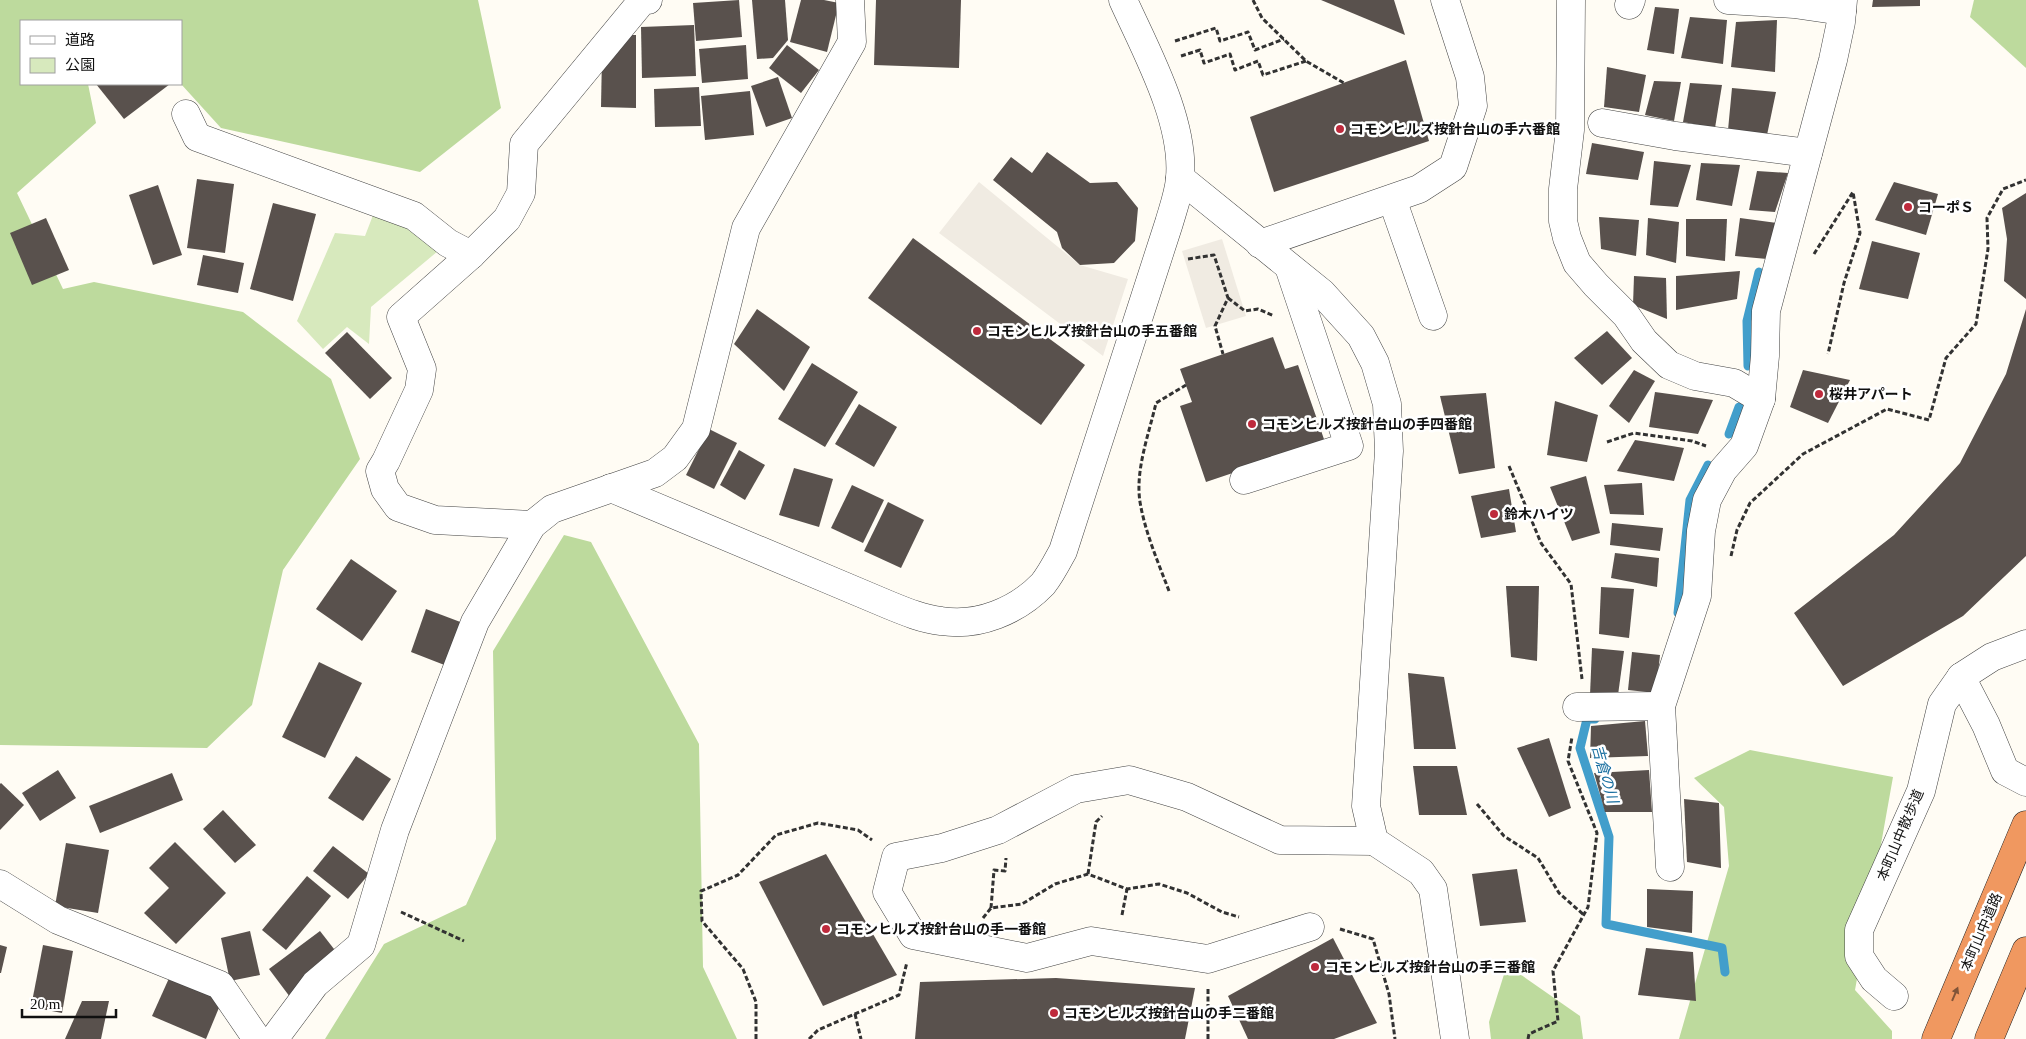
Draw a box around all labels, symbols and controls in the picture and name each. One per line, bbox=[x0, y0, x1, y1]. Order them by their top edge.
legend bbox=[20, 20, 182, 85]
text: 道路 bbox=[65, 32, 95, 48]
text: 公園 bbox=[65, 57, 95, 73]
place label: コモンヒルズ按針台山の手六番館 bbox=[1350, 121, 1560, 137]
marker: コモンヒルズ按針台山の手六番館 bbox=[1334, 123, 1346, 135]
place label: コーポＳ bbox=[1918, 200, 1974, 215]
marker: コーポＳ bbox=[1902, 201, 1914, 213]
place label: コモンヒルズ按針台山の手五番館 bbox=[987, 323, 1197, 339]
marker: コモンヒルズ按針台山の手五番館 bbox=[971, 325, 983, 337]
place label: 桜井アパート bbox=[1829, 386, 1913, 402]
marker: 桜井アパート bbox=[1813, 388, 1825, 400]
place label: コモンヒルズ按針台山の手四番館 bbox=[1262, 416, 1472, 432]
marker: コモンヒルズ按針台山の手四番館 bbox=[1246, 418, 1258, 430]
place label: 鈴木ハイツ bbox=[1504, 507, 1574, 522]
marker: 鈴木ハイツ bbox=[1488, 508, 1500, 520]
water label: 吉倉の川 bbox=[1589, 743, 1622, 807]
street label: 本町山中散歩道 bbox=[1873, 787, 1927, 883]
street label: 本町山中道路 bbox=[1958, 891, 2005, 974]
place label: コモンヒルズ按針台山の手一番館 bbox=[836, 921, 1046, 937]
marker: コモンヒルズ按針台山の手一番館 bbox=[820, 923, 832, 935]
place label: コモンヒルズ按針台山の手三番館 bbox=[1325, 959, 1535, 975]
marker: コモンヒルズ按針台山の手三番館 bbox=[1309, 961, 1321, 973]
scale bar bbox=[22, 986, 116, 1018]
one-way arrow bbox=[1951, 986, 1959, 1001]
text: 20 m bbox=[30, 996, 61, 1012]
place label: コモンヒルズ按針台山の手二番館 bbox=[1064, 1005, 1274, 1021]
marker: コモンヒルズ按針台山の手二番館 bbox=[1048, 1007, 1060, 1019]

